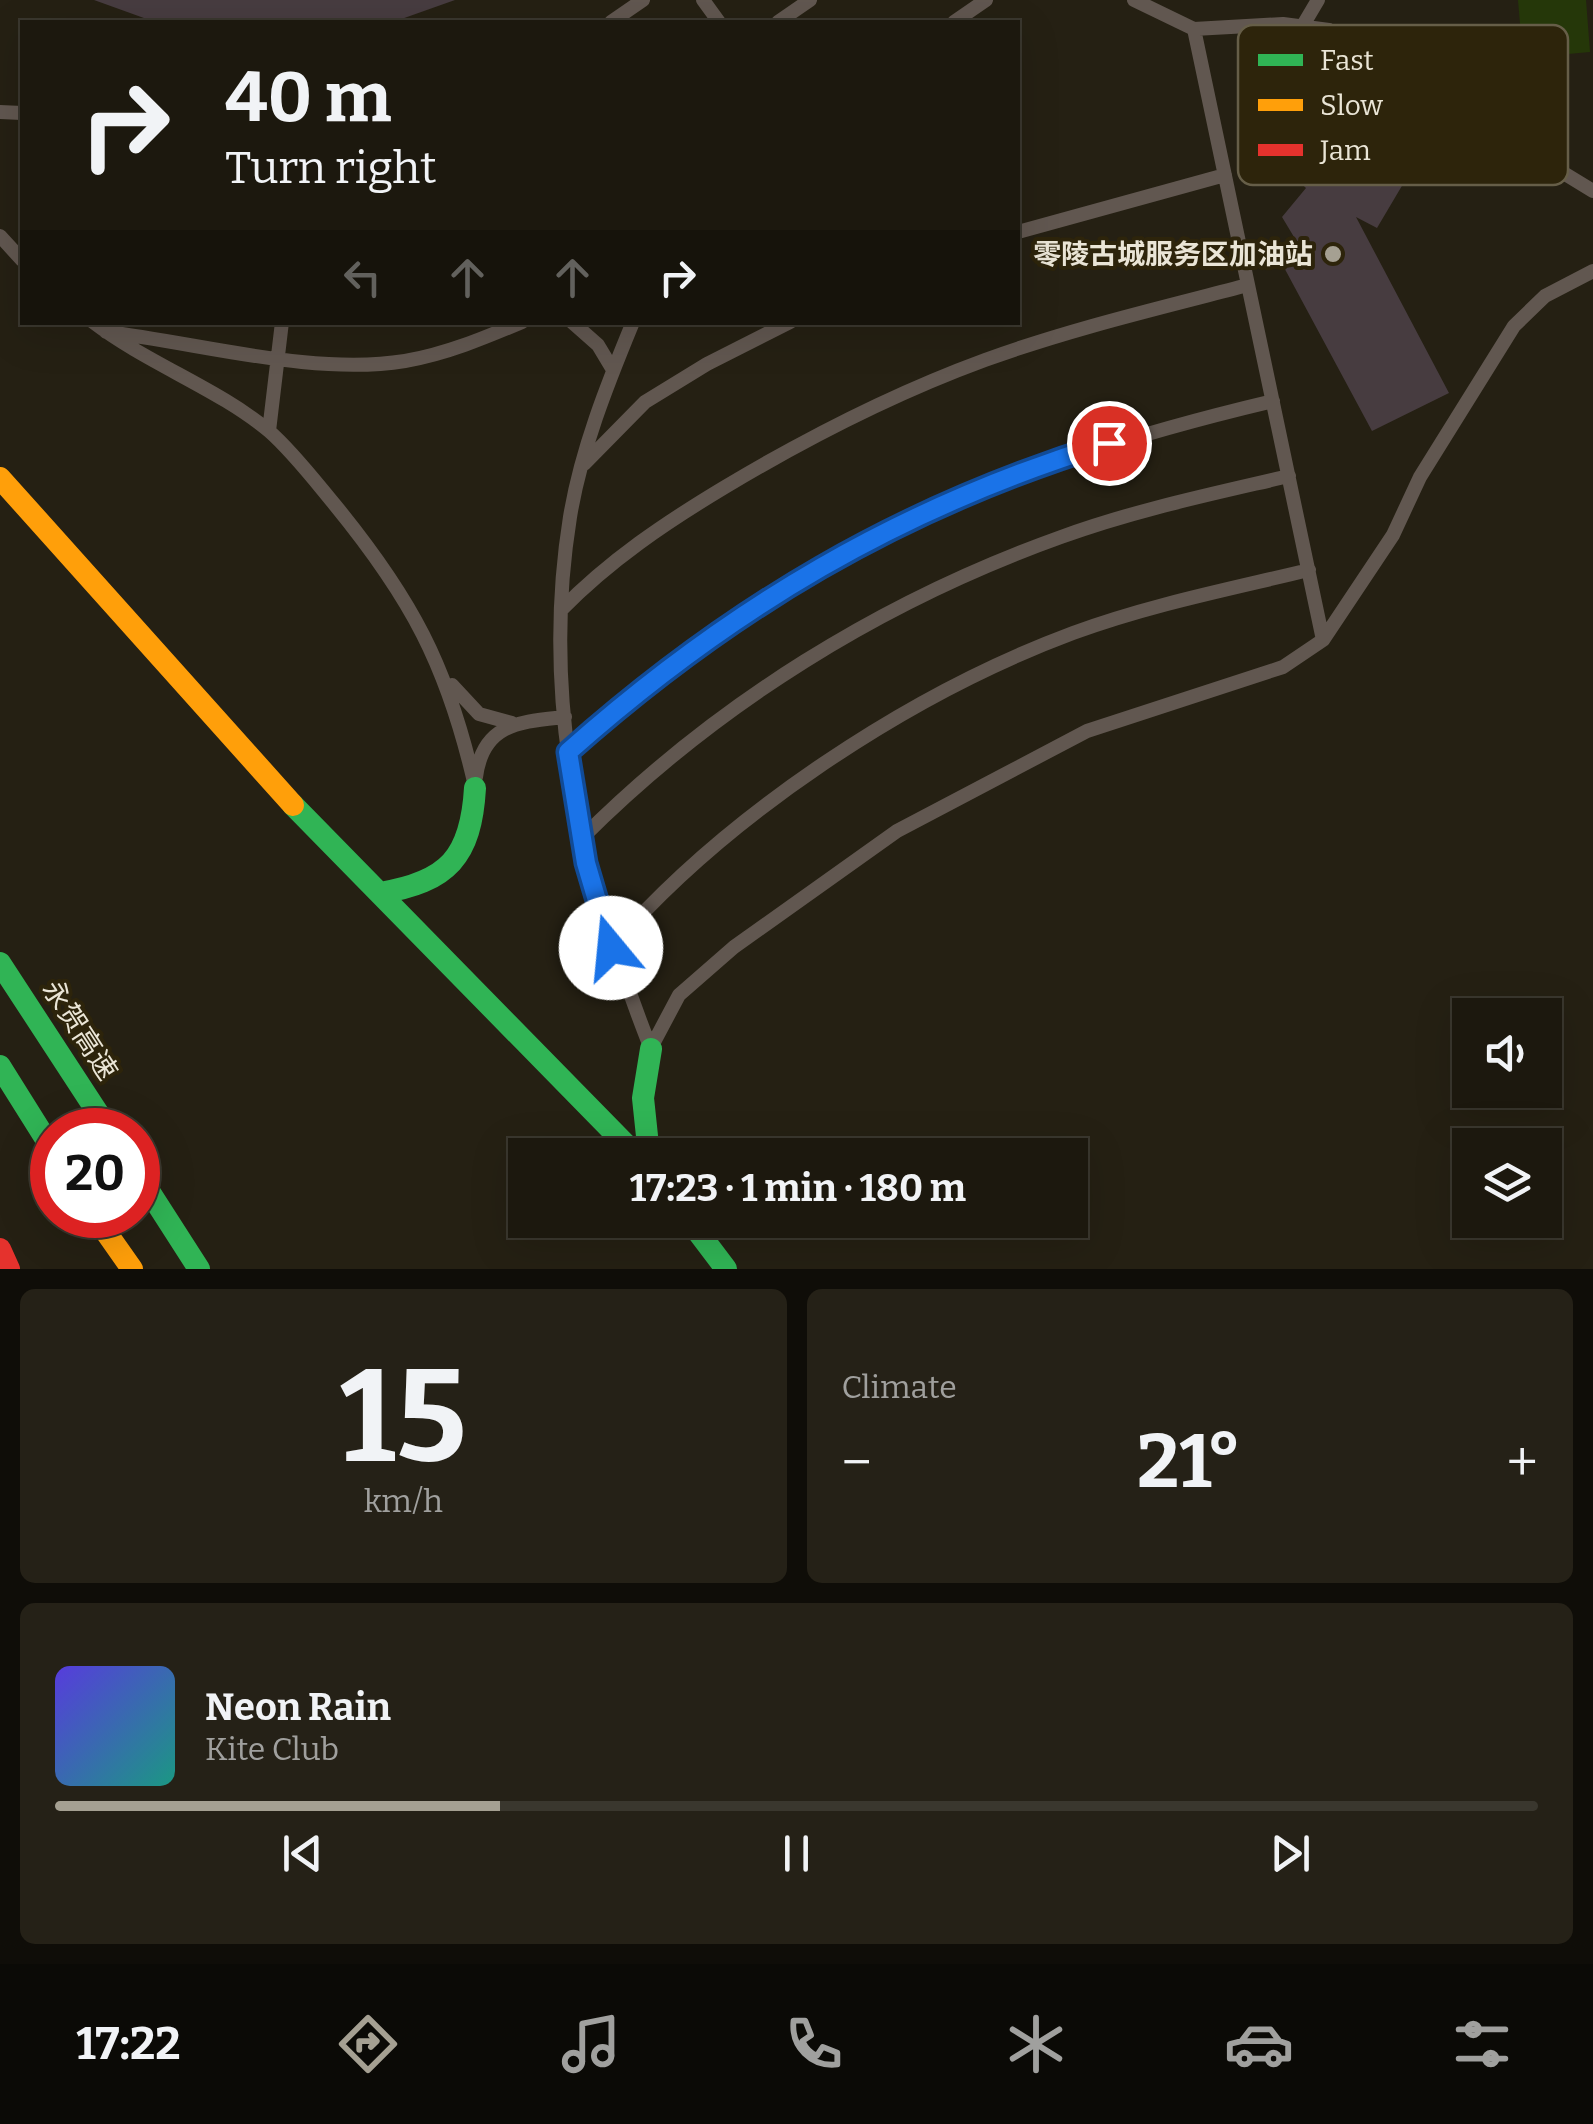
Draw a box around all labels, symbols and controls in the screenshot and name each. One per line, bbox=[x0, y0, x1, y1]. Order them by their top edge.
legend bbox=[1238, 25, 1568, 185]
text: Fast bbox=[1320, 44, 1374, 77]
text: 40 m bbox=[225, 56, 391, 140]
icon: right bbox=[60, 60, 190, 190]
text: Slow bbox=[1320, 89, 1383, 122]
text: Jam bbox=[1319, 134, 1371, 167]
text: Turn right bbox=[225, 141, 437, 195]
place label: 零陵古城服务区加油站 bbox=[1033, 238, 1313, 271]
marker: 零陵古城服务区加油站 bbox=[1322, 243, 1344, 265]
icon: left bbox=[335, 250, 390, 305]
icon: ahead bbox=[440, 250, 495, 305]
icon: ahead bbox=[545, 250, 600, 305]
icon: right bbox=[650, 250, 705, 305]
pin bbox=[1067, 401, 1152, 486]
icon: arrive bbox=[1082, 416, 1137, 471]
position arrow bbox=[559, 896, 663, 1000]
street label: 永贺高速 bbox=[36, 974, 124, 1086]
map controls bbox=[1452, 998, 1562, 1238]
button: sound bbox=[1452, 998, 1562, 1108]
speed limit sign: 20 bbox=[30, 1108, 160, 1238]
button: layers bbox=[1452, 1128, 1562, 1238]
text: 17:23 · 1 min · 180 m bbox=[630, 1165, 966, 1211]
text: 15 bbox=[340, 1339, 467, 1495]
text: Climate bbox=[842, 1368, 957, 1406]
text: 21° bbox=[1137, 1417, 1241, 1507]
text: − bbox=[842, 1430, 872, 1496]
text: + bbox=[1507, 1430, 1538, 1496]
text: km/h bbox=[364, 1482, 443, 1520]
text: Neon Rain bbox=[205, 1684, 391, 1730]
text: Kite Club bbox=[205, 1730, 339, 1768]
icon: previous bbox=[275, 1826, 330, 1881]
icon: pause bbox=[769, 1826, 824, 1881]
icon: next bbox=[1263, 1826, 1318, 1881]
icon: directions bbox=[333, 2009, 403, 2079]
icon: music bbox=[556, 2009, 626, 2079]
icon: phone bbox=[779, 2009, 849, 2079]
icon: climate bbox=[1001, 2009, 1071, 2079]
icon: car bbox=[1224, 2009, 1294, 2079]
icon: filters bbox=[1447, 2009, 1517, 2079]
text: 17:22 bbox=[76, 2017, 181, 2071]

